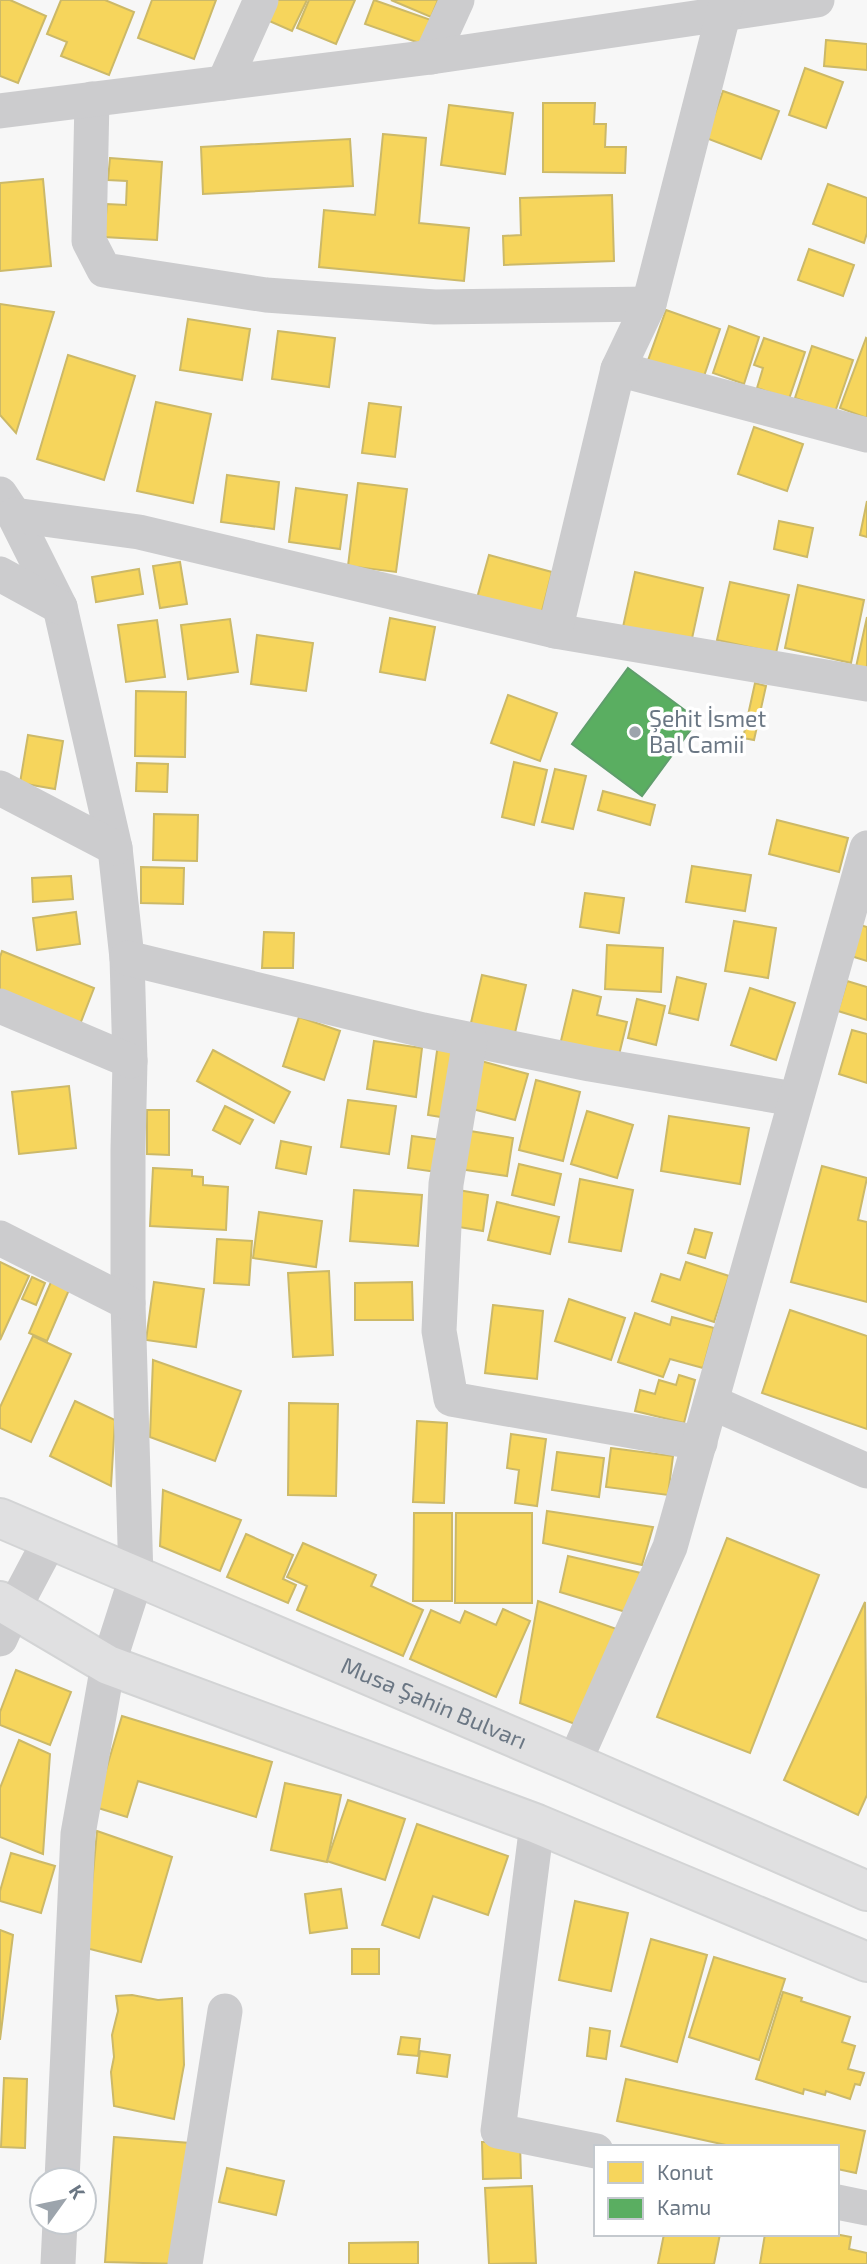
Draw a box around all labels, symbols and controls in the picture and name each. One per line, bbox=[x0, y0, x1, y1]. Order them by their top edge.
place label: Şehit İsmet Bal Camii bbox=[649, 704, 766, 758]
marker: Şehit İsmet Bal Camii bbox=[627, 724, 643, 740]
street label: Musa Şahin Bulvarı bbox=[337, 1650, 532, 1754]
legend bbox=[594, 2145, 839, 2236]
text: Konut bbox=[657, 2159, 713, 2184]
north arrow bbox=[28, 2166, 98, 2236]
text: K bbox=[65, 2180, 91, 2203]
text: Kamu bbox=[657, 2194, 711, 2219]

